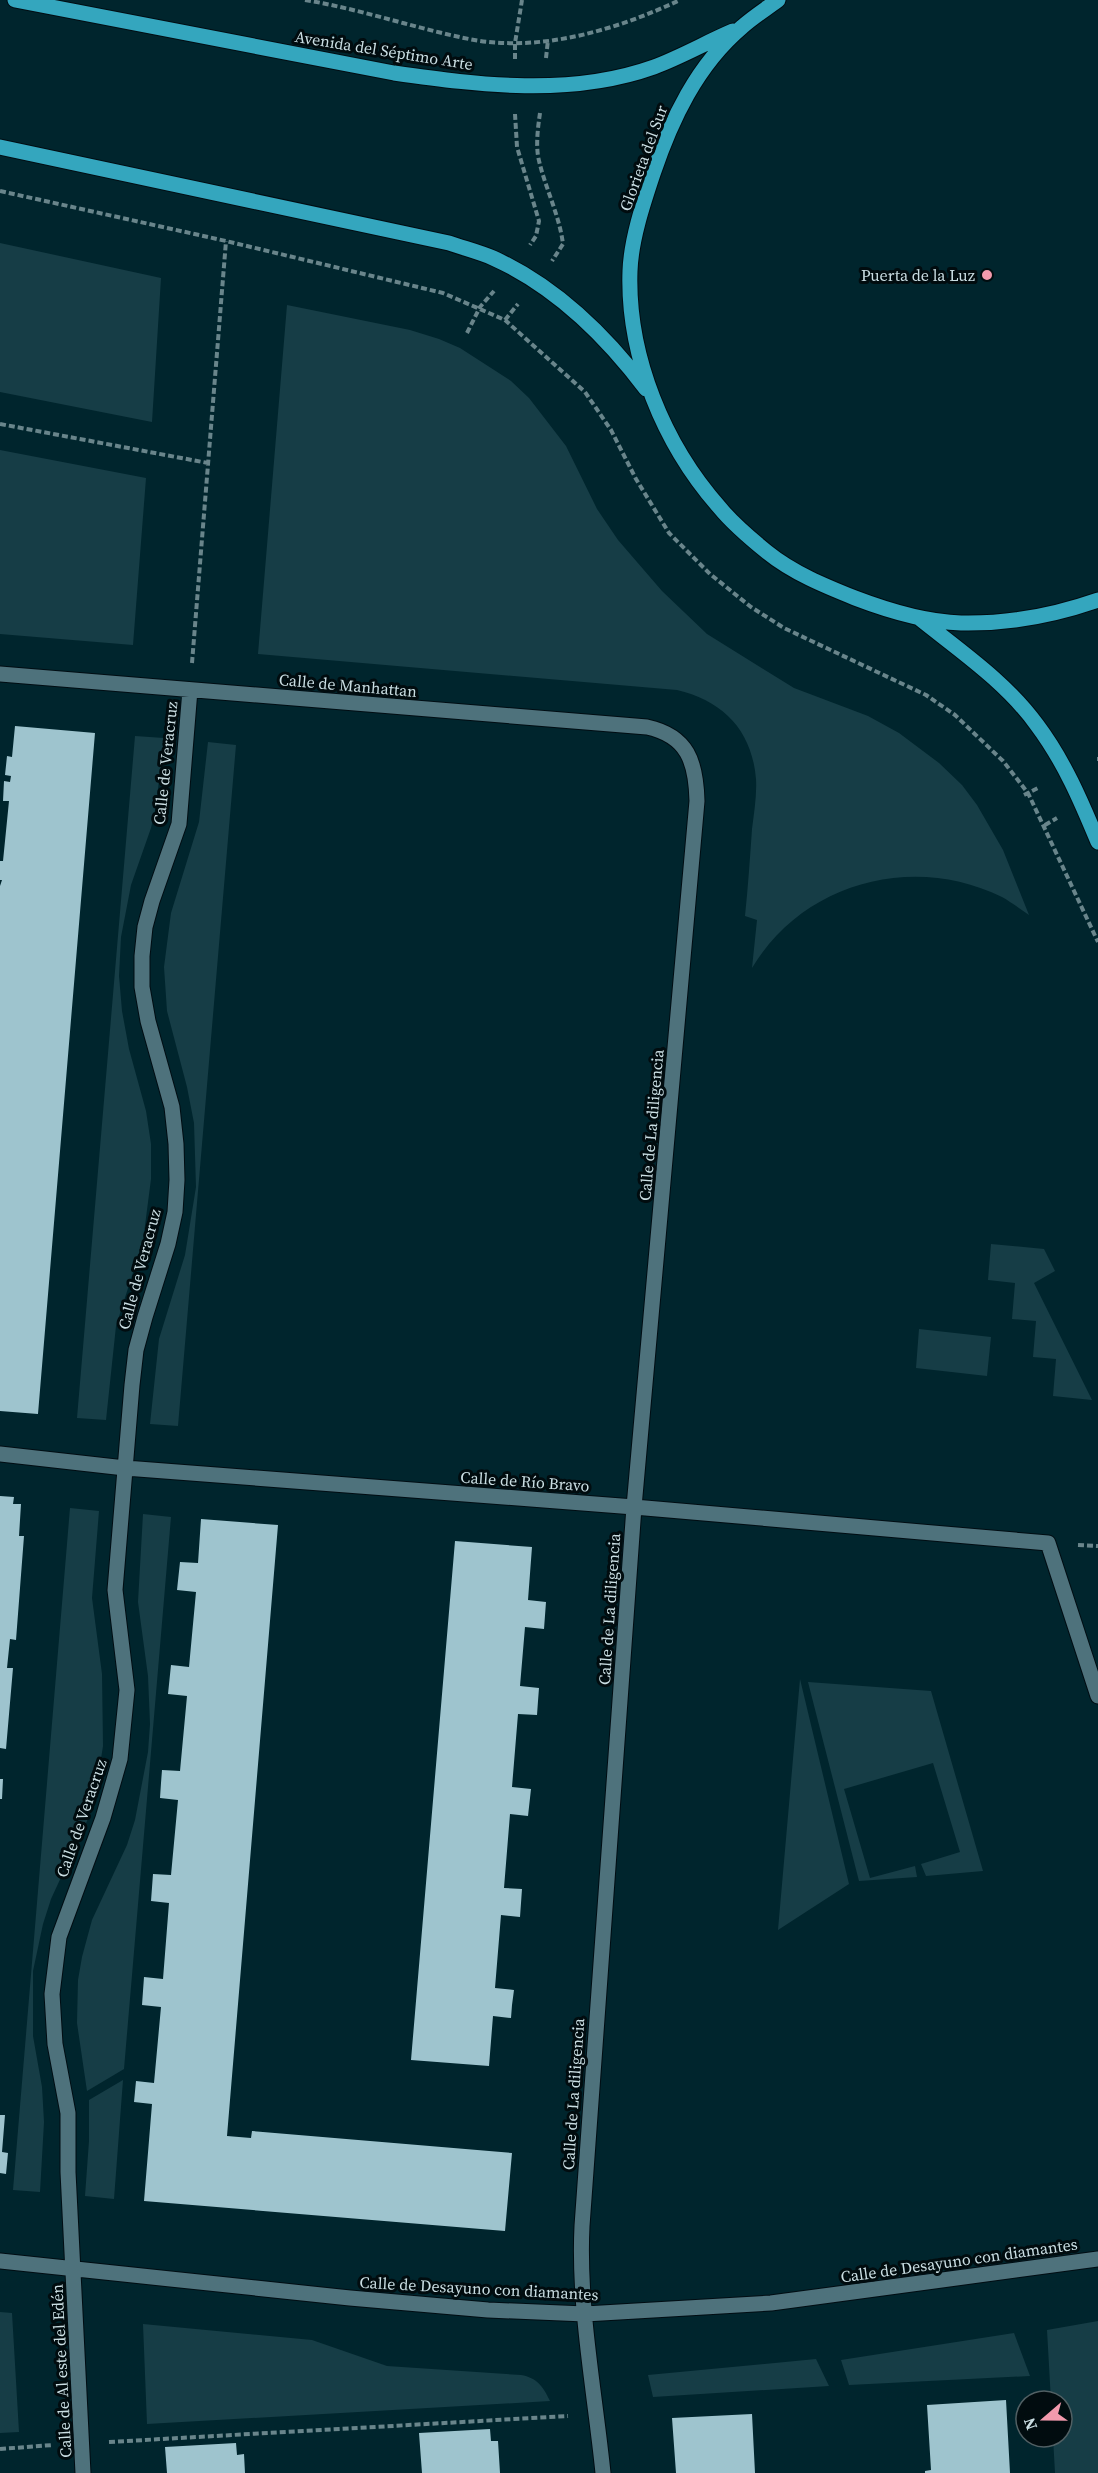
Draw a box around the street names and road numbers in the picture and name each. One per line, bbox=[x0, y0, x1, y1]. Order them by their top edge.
street label: Avenida del Séptimo Arte bbox=[294, 25, 474, 75]
street label: Glorieta del Sur bbox=[614, 102, 672, 214]
street label: Calle de Manhattan bbox=[278, 668, 418, 702]
street label: Calle de Veracruz bbox=[148, 700, 182, 826]
street label: Calle de La diligencia bbox=[633, 1047, 669, 1202]
street label: Calle de Veracruz bbox=[112, 1206, 166, 1332]
street label: Calle de Río Bravo bbox=[460, 1466, 590, 1496]
street label: Calle de La diligencia bbox=[593, 1532, 625, 1686]
street label: Calle de Veracruz bbox=[50, 1756, 112, 1880]
street label: Calle de La diligencia bbox=[557, 2017, 589, 2171]
street label: Calle de Desayuno con diamantes bbox=[839, 2232, 1079, 2288]
street label: Calle de Desayuno con diamantes bbox=[359, 2271, 599, 2305]
street label: Calle de Al este del Edén bbox=[45, 2283, 77, 2459]

